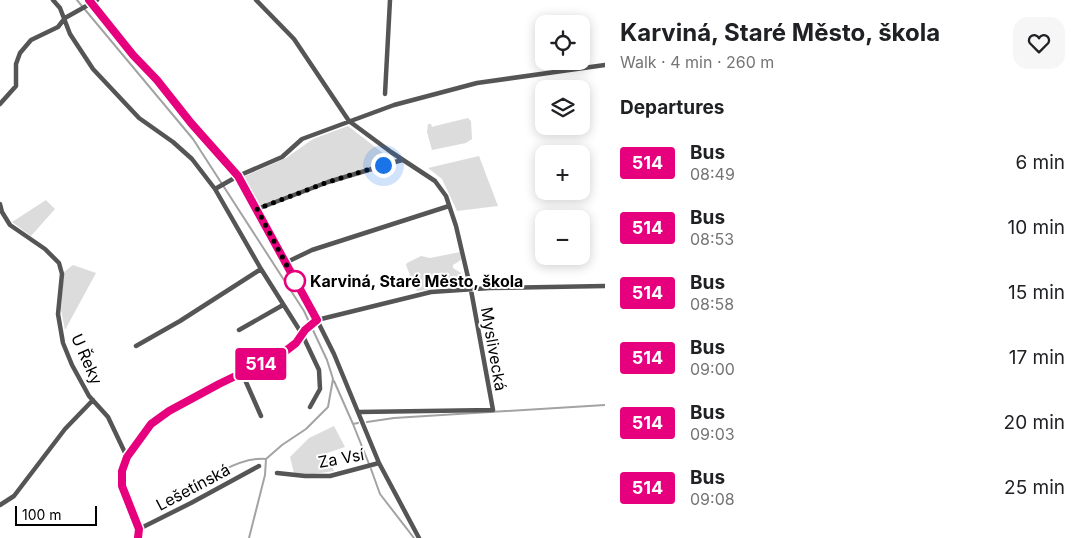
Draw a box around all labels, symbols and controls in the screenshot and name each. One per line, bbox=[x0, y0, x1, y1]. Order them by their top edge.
map controls bbox=[535, 15, 590, 265]
button: locate bbox=[535, 15, 590, 70]
button: heart bbox=[1013, 17, 1065, 69]
text: Karviná, Staré Město, škola bbox=[620, 18, 940, 47]
text: Walk · 4 min · 260 m bbox=[620, 52, 774, 72]
button: layers bbox=[535, 80, 590, 135]
text: Departures bbox=[620, 96, 724, 119]
text: Bus bbox=[690, 141, 725, 164]
button: + bbox=[535, 145, 590, 200]
text: 6 min bbox=[1015, 151, 1065, 174]
text: 514 bbox=[632, 152, 663, 173]
your location bbox=[371, 153, 396, 178]
text: 08:49 bbox=[690, 164, 735, 184]
text: Bus bbox=[690, 206, 725, 229]
button: − bbox=[535, 210, 590, 265]
text: 10 min bbox=[1007, 216, 1065, 239]
text: 514 bbox=[632, 217, 663, 238]
text: 08:53 bbox=[690, 229, 734, 249]
marker: Karviná, Staré Město, škola bbox=[284, 270, 306, 292]
place label: Karviná, Staré Město, škola bbox=[310, 271, 523, 291]
text: Bus bbox=[690, 271, 725, 294]
text: 15 min bbox=[1008, 281, 1065, 304]
text: 514 bbox=[632, 282, 663, 303]
text: 08:58 bbox=[690, 294, 734, 314]
street label: Myslivecká bbox=[477, 306, 511, 392]
street label: U Řeky bbox=[67, 330, 107, 388]
text: Bus bbox=[690, 336, 725, 359]
text: 17 min bbox=[1009, 346, 1065, 369]
text: 514 bbox=[632, 347, 663, 368]
line badge: 514 bbox=[232, 348, 290, 380]
text: 514 bbox=[245, 353, 277, 374]
text: 09:00 bbox=[690, 359, 735, 379]
text: Bus bbox=[690, 401, 725, 424]
text: 20 min bbox=[1004, 411, 1065, 434]
text: 514 bbox=[632, 412, 663, 433]
text: 09:03 bbox=[690, 424, 735, 444]
street label: Za Vsí bbox=[317, 444, 366, 472]
street label: Lešetínská bbox=[153, 459, 233, 515]
text: Bus bbox=[690, 466, 725, 489]
text: 25 min bbox=[1004, 476, 1065, 499]
text: 514 bbox=[632, 477, 663, 498]
text: 09:08 bbox=[690, 489, 735, 509]
scale bar bbox=[15, 503, 98, 526]
text: 100 m bbox=[22, 506, 62, 523]

